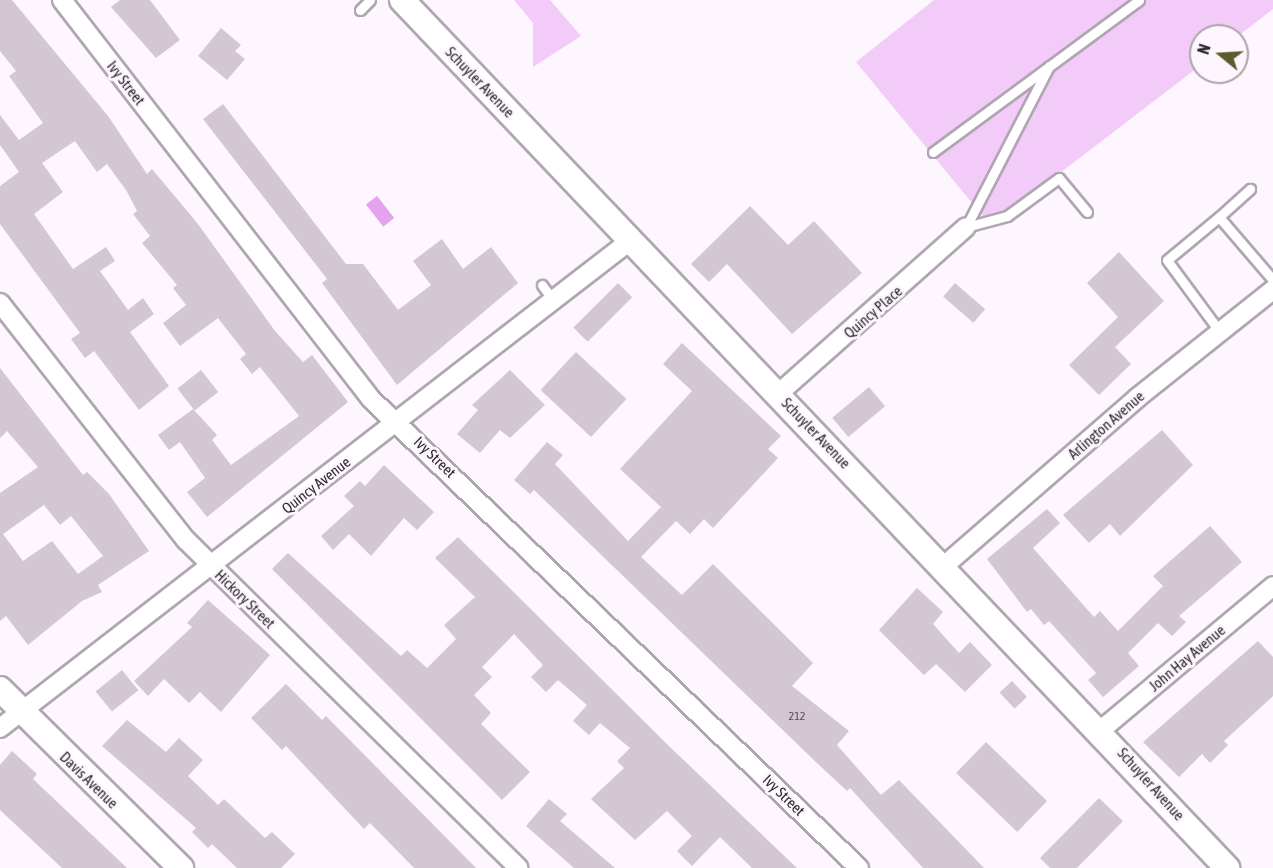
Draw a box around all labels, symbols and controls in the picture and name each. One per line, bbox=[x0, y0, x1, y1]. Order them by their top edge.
north arrow bbox=[1189, 24, 1249, 84]
text: N bbox=[1194, 42, 1214, 56]
street label: Schuyler Avenue bbox=[442, 43, 518, 121]
street label: Ivy Street bbox=[103, 57, 149, 109]
street label: Quincy Place bbox=[840, 282, 906, 342]
street label: Arlington Avenue bbox=[1064, 387, 1148, 463]
street label: Schuyler Avenue bbox=[778, 394, 854, 472]
street label: Ivy Street bbox=[410, 433, 460, 481]
street label: Quincy Avenue bbox=[278, 453, 354, 517]
street label: Hickory Street bbox=[211, 566, 279, 632]
street label: John Hay Avenue bbox=[1145, 621, 1229, 695]
house number: 212 bbox=[789, 710, 805, 724]
street label: Schuyler Avenue bbox=[1114, 744, 1188, 824]
street label: Davis Avenue bbox=[56, 748, 122, 812]
street label: Ivy Street bbox=[759, 771, 809, 819]

